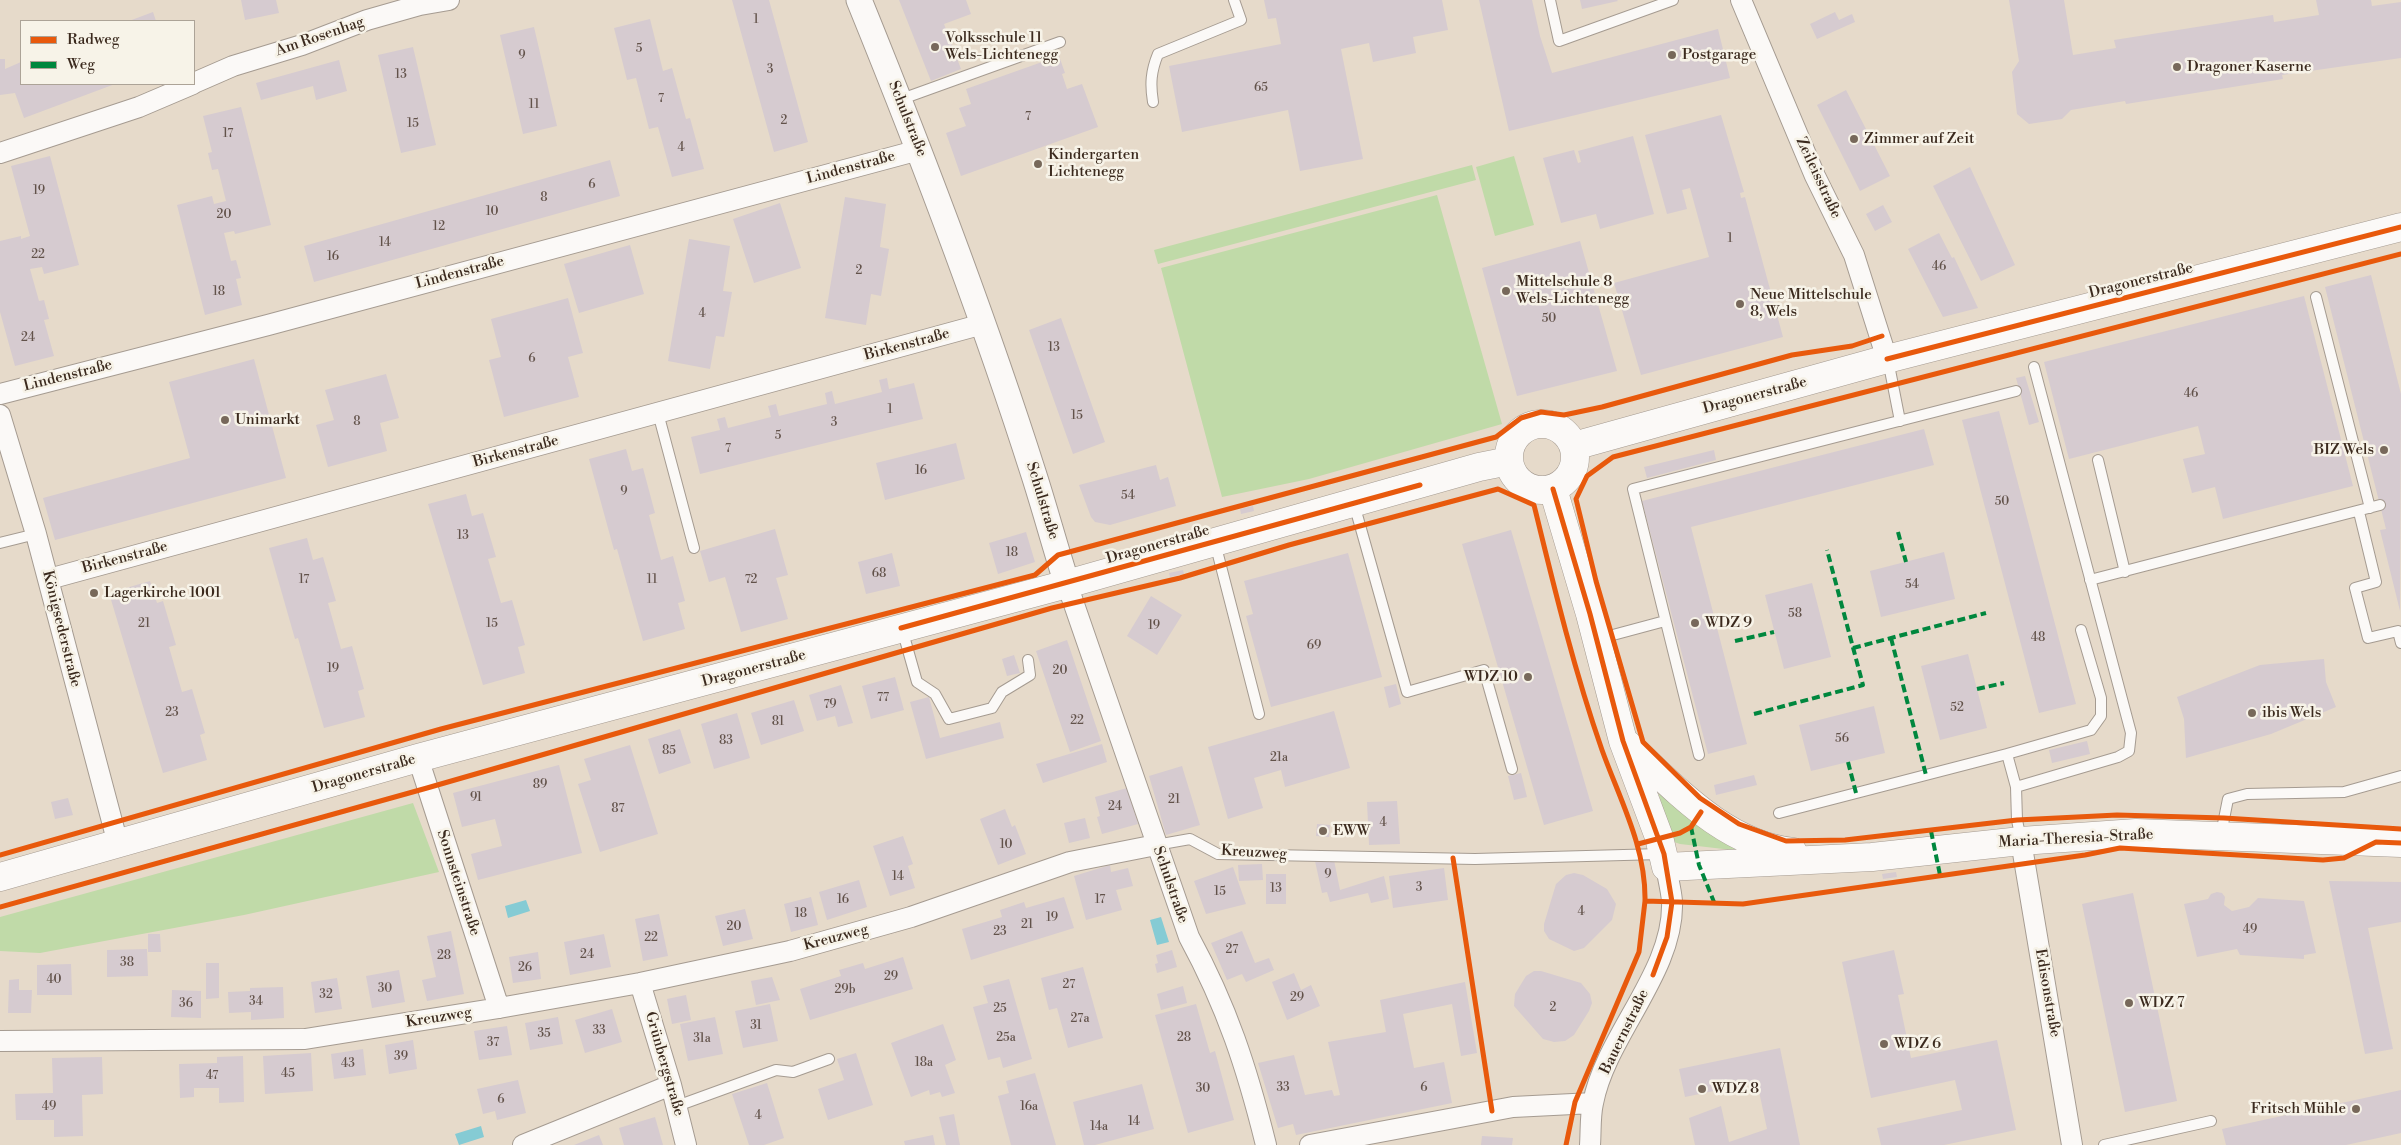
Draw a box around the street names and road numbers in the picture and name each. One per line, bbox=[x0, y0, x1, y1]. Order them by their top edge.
street label: Am Rosenhag bbox=[273, 13, 367, 61]
street label: Schulstraße bbox=[884, 79, 930, 159]
street label: Zeileisstraße bbox=[1791, 134, 1845, 222]
street label: Lindenstraße bbox=[805, 148, 897, 188]
street label: Lindenstraße bbox=[414, 253, 506, 293]
street label: Dragonerstraße bbox=[2087, 259, 2195, 303]
street label: Birkenstraße bbox=[862, 325, 952, 365]
street label: Lindenstraße bbox=[22, 356, 114, 396]
street label: Dragonerstraße bbox=[1701, 373, 1809, 419]
street label: Birkenstraße bbox=[471, 432, 561, 472]
street label: Schulstraße bbox=[1022, 460, 1062, 542]
street label: Dragonerstraße bbox=[1104, 522, 1212, 568]
street label: Birkenstraße bbox=[80, 538, 170, 578]
street label: Königsederstraße bbox=[38, 569, 84, 689]
street label: Dragonerstraße bbox=[700, 646, 808, 692]
street label: Dragonerstraße bbox=[310, 751, 418, 797]
street label: Maria-Theresia-Straße bbox=[1998, 826, 2154, 852]
street label: Sonnsteinstraße bbox=[432, 828, 484, 938]
street label: Kreuzweg bbox=[1220, 842, 1288, 864]
street label: Schulstraße bbox=[1148, 844, 1192, 926]
street label: Kreuzweg bbox=[802, 921, 870, 955]
street label: Edisonstraße bbox=[2030, 947, 2064, 1039]
street label: Bauernstraße bbox=[1597, 987, 1653, 1077]
street label: Kreuzweg bbox=[405, 1004, 473, 1032]
street label: Grünbergstraße bbox=[641, 1010, 687, 1118]

